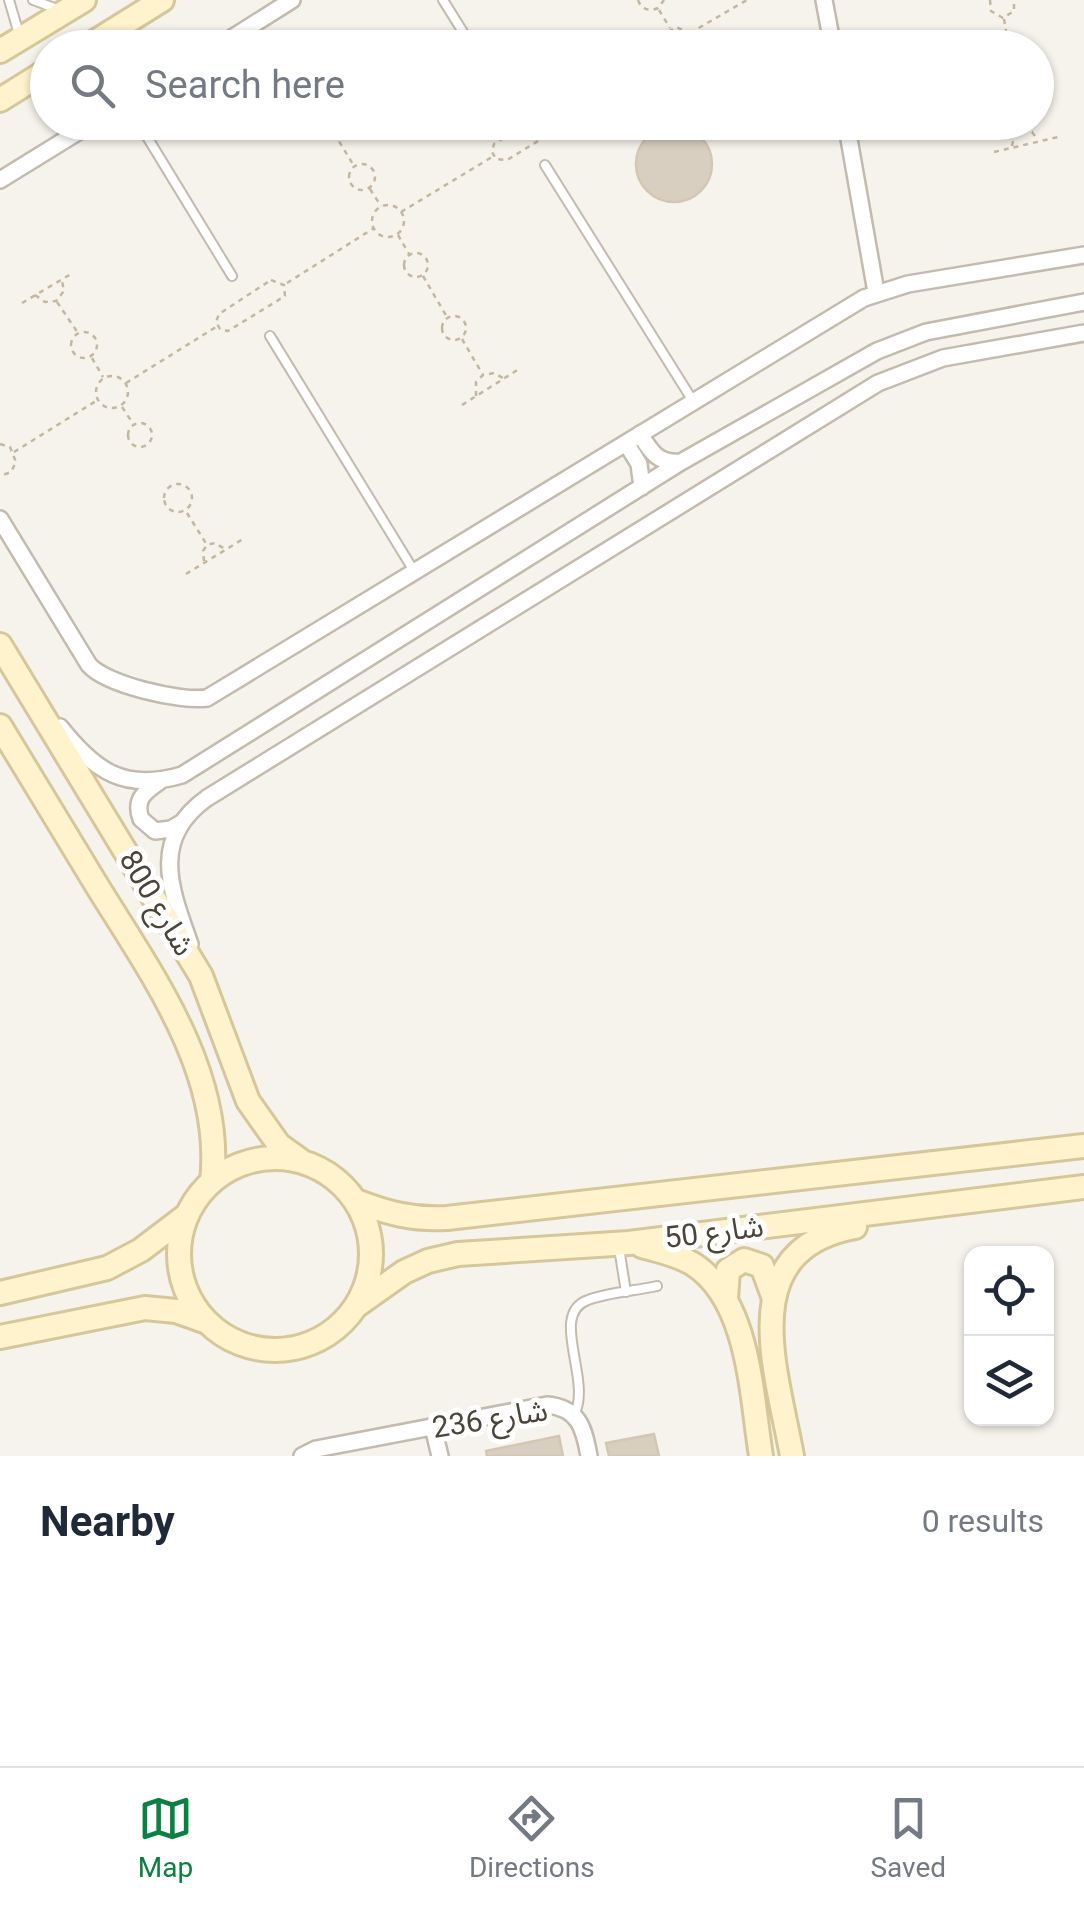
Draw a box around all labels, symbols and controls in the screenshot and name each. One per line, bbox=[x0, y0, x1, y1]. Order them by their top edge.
search box bbox=[30, 30, 1054, 140]
icon: search bbox=[65, 58, 120, 113]
text: Search here bbox=[145, 63, 345, 107]
street label: شارع 800 bbox=[108, 844, 202, 964]
street label: شارع 50 bbox=[662, 1208, 766, 1260]
map controls bbox=[964, 1246, 1054, 1426]
button: locate bbox=[964, 1246, 1054, 1336]
button: layers bbox=[964, 1336, 1054, 1426]
street label: شارع 236 bbox=[430, 1392, 551, 1450]
text: Nearby bbox=[40, 1497, 175, 1546]
text: 0 results bbox=[922, 1502, 1044, 1540]
tab: Map bbox=[138, 1791, 193, 1884]
tab: Directions bbox=[469, 1791, 595, 1884]
tab: Saved bbox=[870, 1791, 946, 1884]

